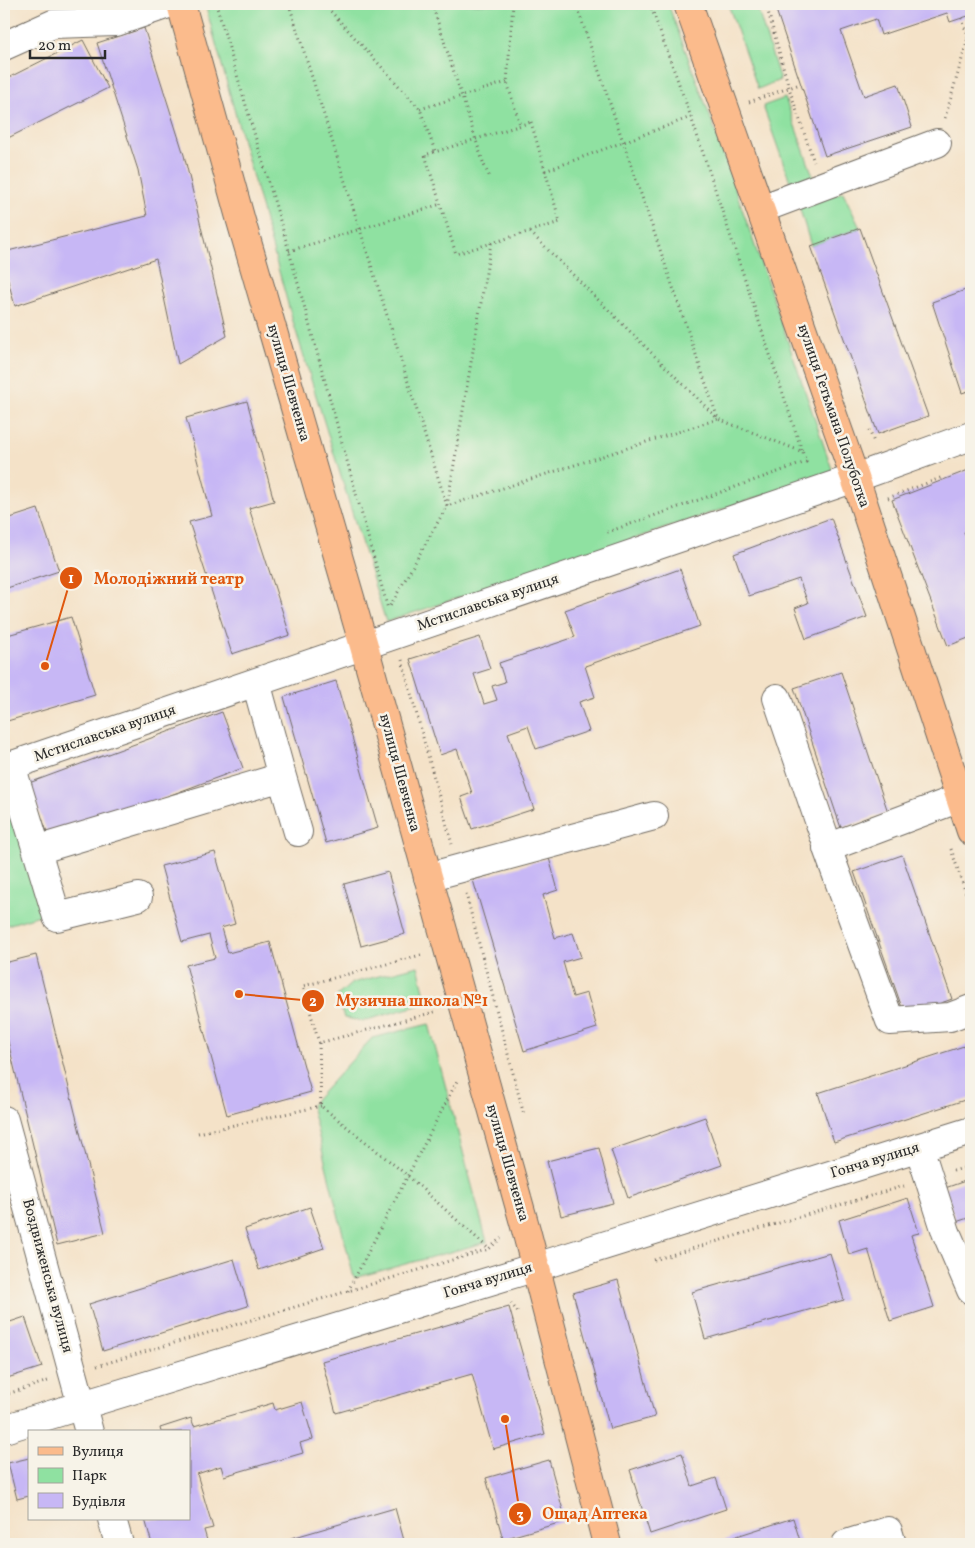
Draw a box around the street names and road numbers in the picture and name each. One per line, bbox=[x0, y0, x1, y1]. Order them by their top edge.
street label: вулиця Гетьмана Полуботка bbox=[792, 321, 874, 511]
street label: вулиця Шевченка bbox=[261, 322, 315, 444]
street label: Мстиславська вулиця bbox=[414, 569, 562, 637]
street label: Мстиславська вулиця bbox=[31, 700, 179, 768]
street label: вулиця Шевченка bbox=[373, 712, 425, 834]
street label: вулиця Шевченка bbox=[480, 1102, 534, 1224]
street label: Гонча вулиця bbox=[828, 1137, 922, 1185]
street label: Воздвиженська вулиця bbox=[16, 1197, 78, 1355]
street label: Гонча вулиця bbox=[441, 1257, 535, 1305]

